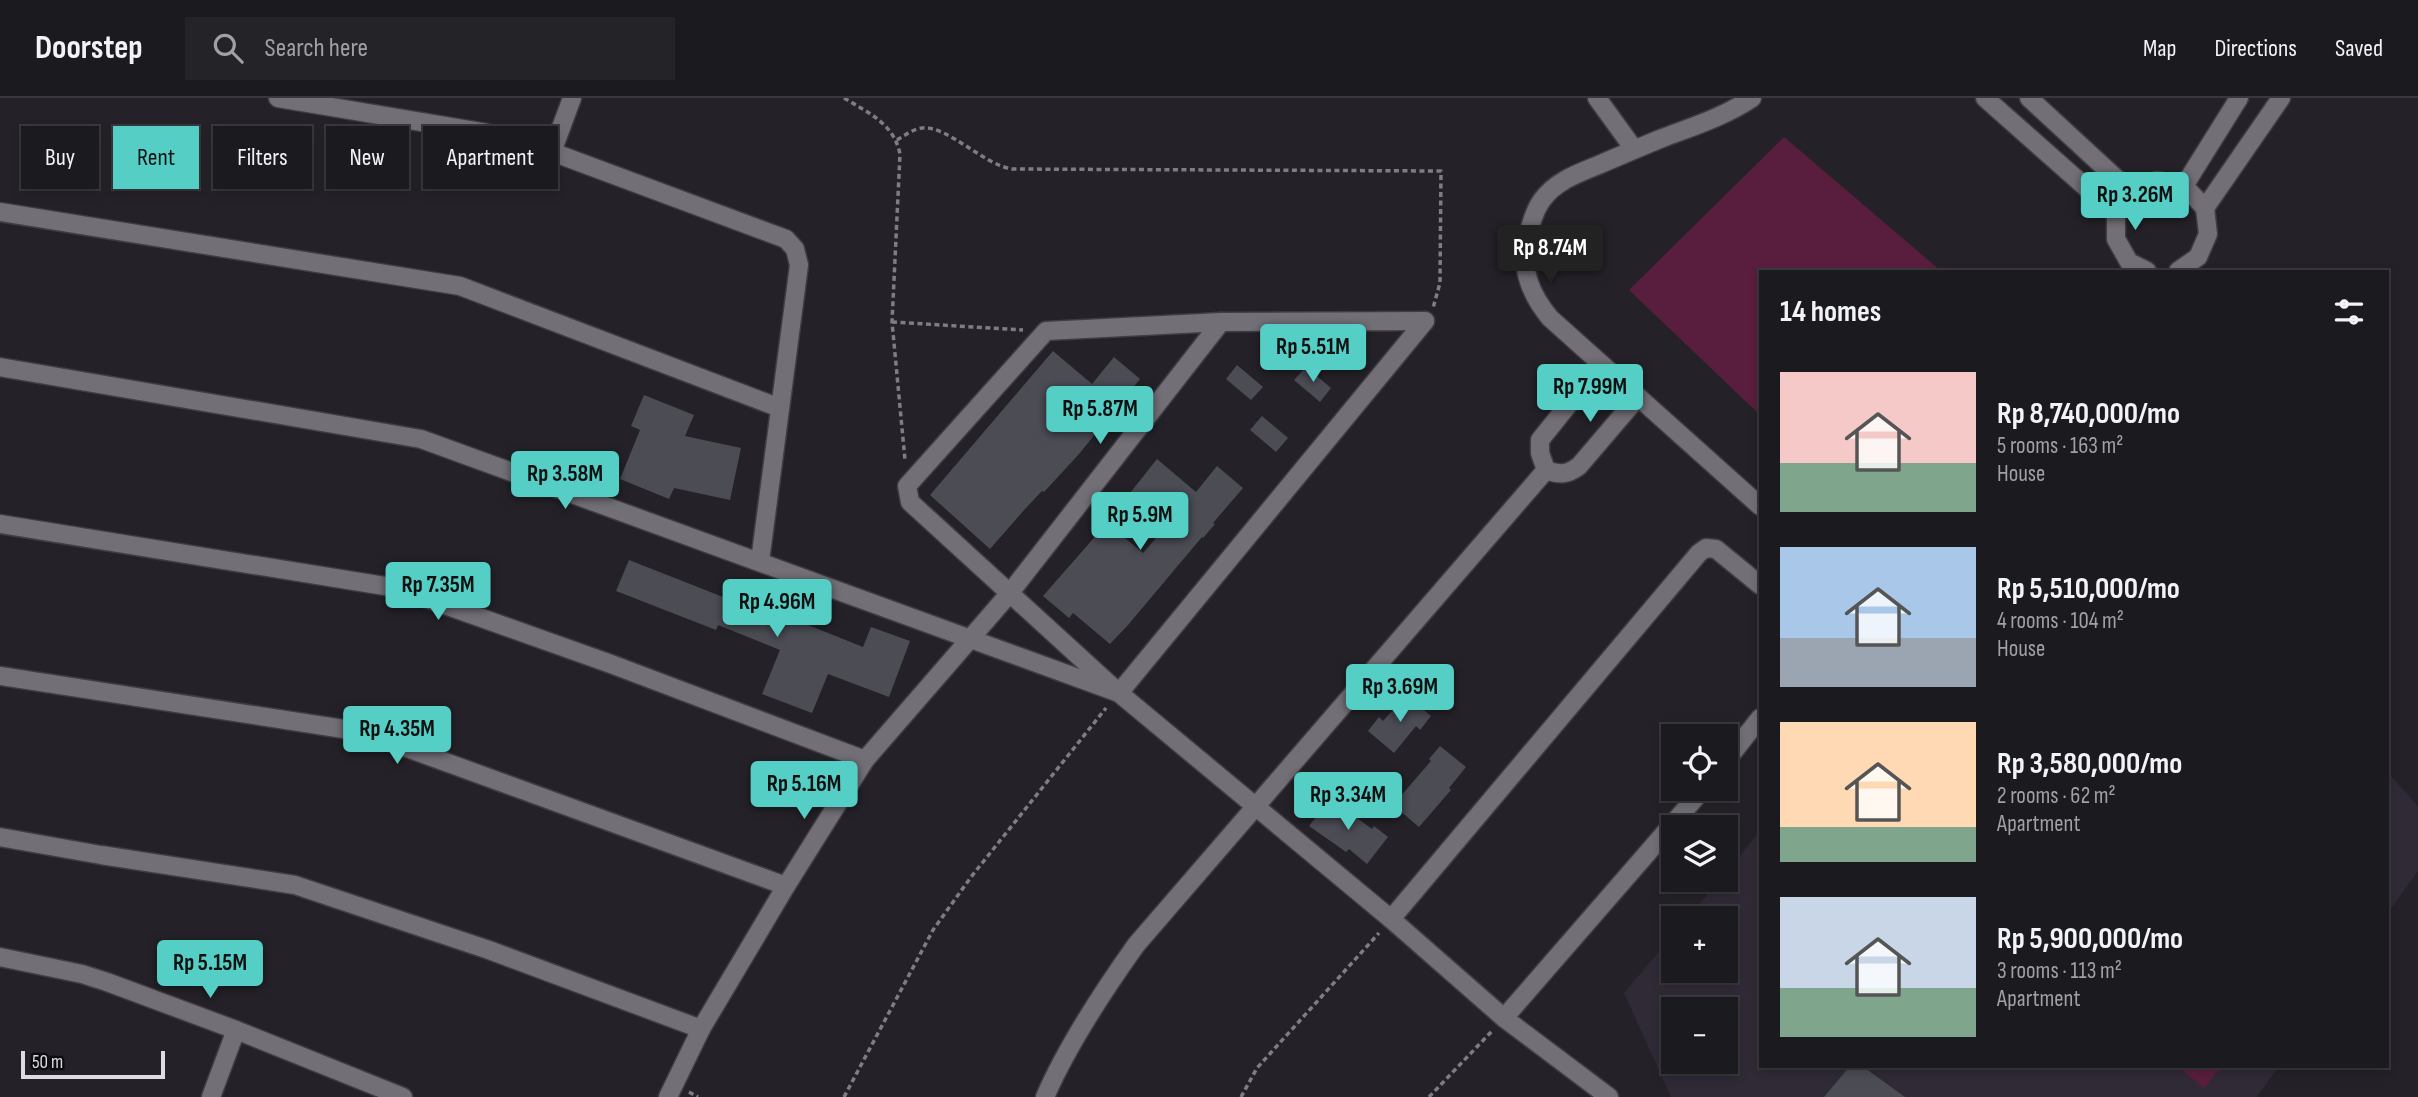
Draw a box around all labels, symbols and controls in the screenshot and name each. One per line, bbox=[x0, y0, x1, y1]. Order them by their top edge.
search box bbox=[185, 17, 675, 80]
text: Doorstep bbox=[35, 28, 143, 68]
icon: search bbox=[209, 29, 247, 67]
text: Search here bbox=[265, 33, 368, 64]
text: Map bbox=[2143, 34, 2176, 63]
text: Directions bbox=[2214, 34, 2297, 63]
text: Saved bbox=[2335, 34, 2383, 63]
chip: Buy bbox=[21, 126, 99, 189]
chip: Rent bbox=[113, 126, 199, 189]
chip: Filters bbox=[213, 126, 312, 189]
chip: New bbox=[326, 126, 409, 189]
chip: Apartment bbox=[423, 126, 558, 189]
pin: Rp 3.26M bbox=[2063, 172, 2207, 232]
text: Rp 3.26M bbox=[2097, 181, 2173, 209]
pin: Rp 8.74M bbox=[1478, 226, 1622, 285]
text: Rp 8.74M bbox=[1513, 234, 1587, 262]
icon: filters bbox=[2330, 293, 2368, 331]
text: 14 homes bbox=[1780, 294, 1881, 330]
pin: Rp 5.51M bbox=[1241, 324, 1385, 384]
text: Rp 5.51M bbox=[1276, 333, 1350, 361]
pin: Rp 7.99M bbox=[1518, 364, 1662, 424]
text: Rp 7.99M bbox=[1553, 373, 1627, 401]
pin: Rp 5.87M bbox=[1028, 386, 1172, 446]
text: Rp 5.87M bbox=[1062, 395, 1138, 423]
text: Rp 8,740,000/mo bbox=[1997, 396, 2180, 432]
icon: home bbox=[1836, 400, 1920, 484]
text: 5 rooms · 163 m² bbox=[1997, 432, 2123, 460]
pin: Rp 3.58M bbox=[493, 452, 637, 511]
text: Rp 3.58M bbox=[527, 460, 603, 488]
text: House bbox=[1997, 460, 2045, 488]
pin: Rp 5.9M bbox=[1075, 492, 1205, 552]
text: Rp 5.9M bbox=[1107, 501, 1173, 529]
pin: Rp 7.35M bbox=[366, 562, 510, 622]
text: Rp 7.35M bbox=[402, 571, 474, 599]
text: Rp 5,510,000/mo bbox=[1997, 571, 2180, 607]
icon: home bbox=[1836, 575, 1920, 659]
pin: Rp 4.96M bbox=[705, 580, 849, 639]
text: Rp 4.96M bbox=[739, 588, 815, 616]
text: 4 rooms · 104 m² bbox=[1997, 607, 2124, 635]
text: House bbox=[1997, 635, 2045, 663]
pin: Rp 3.69M bbox=[1328, 664, 1472, 724]
text: Rp 3.69M bbox=[1362, 673, 1438, 701]
pin: Rp 4.35M bbox=[325, 706, 469, 766]
text: Rp 4.35M bbox=[359, 715, 435, 743]
map controls bbox=[1661, 724, 1738, 1074]
button: locate bbox=[1661, 724, 1738, 801]
text: Rp 3,580,000/mo bbox=[1997, 746, 2182, 782]
icon: home bbox=[1836, 750, 1920, 834]
pin: Rp 5.16M bbox=[732, 762, 876, 821]
text: Rp 5.16M bbox=[767, 770, 841, 798]
pin: Rp 3.34M bbox=[1276, 772, 1420, 832]
text: Rp 3.34M bbox=[1310, 781, 1386, 809]
text: 2 rooms · 62 m² bbox=[1997, 782, 2116, 810]
text: Apartment bbox=[1997, 810, 2081, 838]
button: layers bbox=[1661, 815, 1738, 892]
button: + bbox=[1661, 906, 1738, 983]
text: Rp 5,900,000/mo bbox=[1997, 921, 2183, 957]
icon: home bbox=[1836, 925, 1920, 1009]
pin: Rp 5.15M bbox=[138, 940, 282, 1000]
text: Rp 5.15M bbox=[173, 949, 247, 977]
text: 3 rooms · 113 m² bbox=[1997, 957, 2122, 985]
text: Apartment bbox=[1997, 985, 2081, 1013]
button: − bbox=[1661, 997, 1738, 1074]
scale bar bbox=[21, 1048, 164, 1080]
text: 50 m bbox=[32, 1051, 63, 1074]

